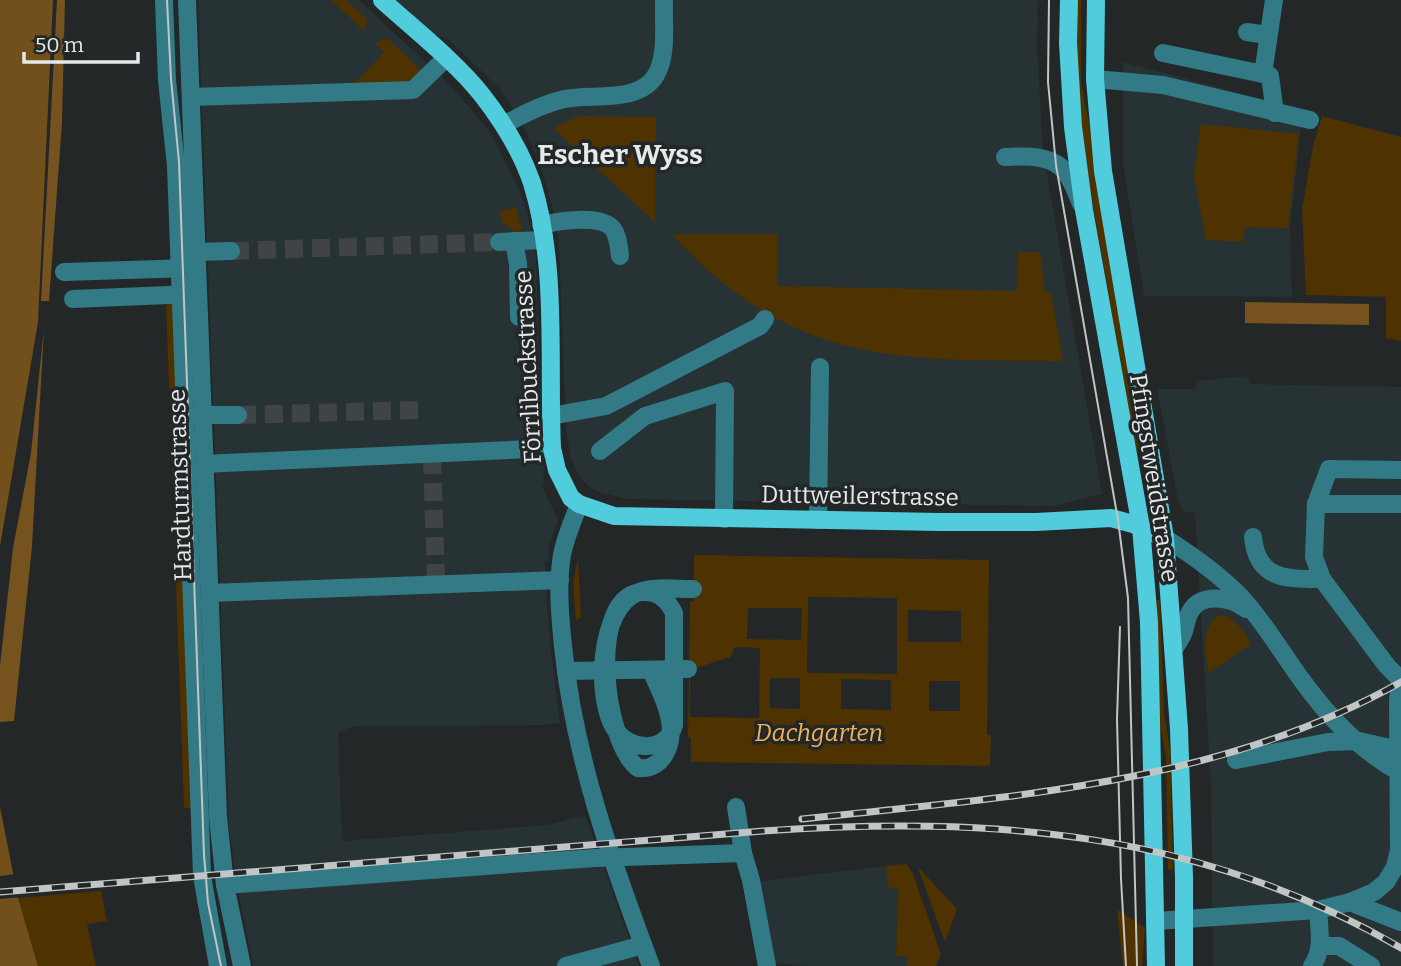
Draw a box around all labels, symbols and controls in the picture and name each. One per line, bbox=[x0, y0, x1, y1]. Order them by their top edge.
scale bar bbox=[24, 21, 138, 65]
text: 50 m bbox=[35, 32, 84, 58]
district label: Escher Wyss bbox=[537, 138, 703, 171]
street label: Förrlibuckstrasse bbox=[509, 270, 547, 464]
street label: Pfingstweidstrasse bbox=[1124, 372, 1184, 584]
street label: Hardturmstrasse bbox=[163, 389, 197, 581]
street label: Duttweilerstrasse bbox=[761, 480, 959, 512]
park label: Dachgarten bbox=[755, 719, 883, 747]

